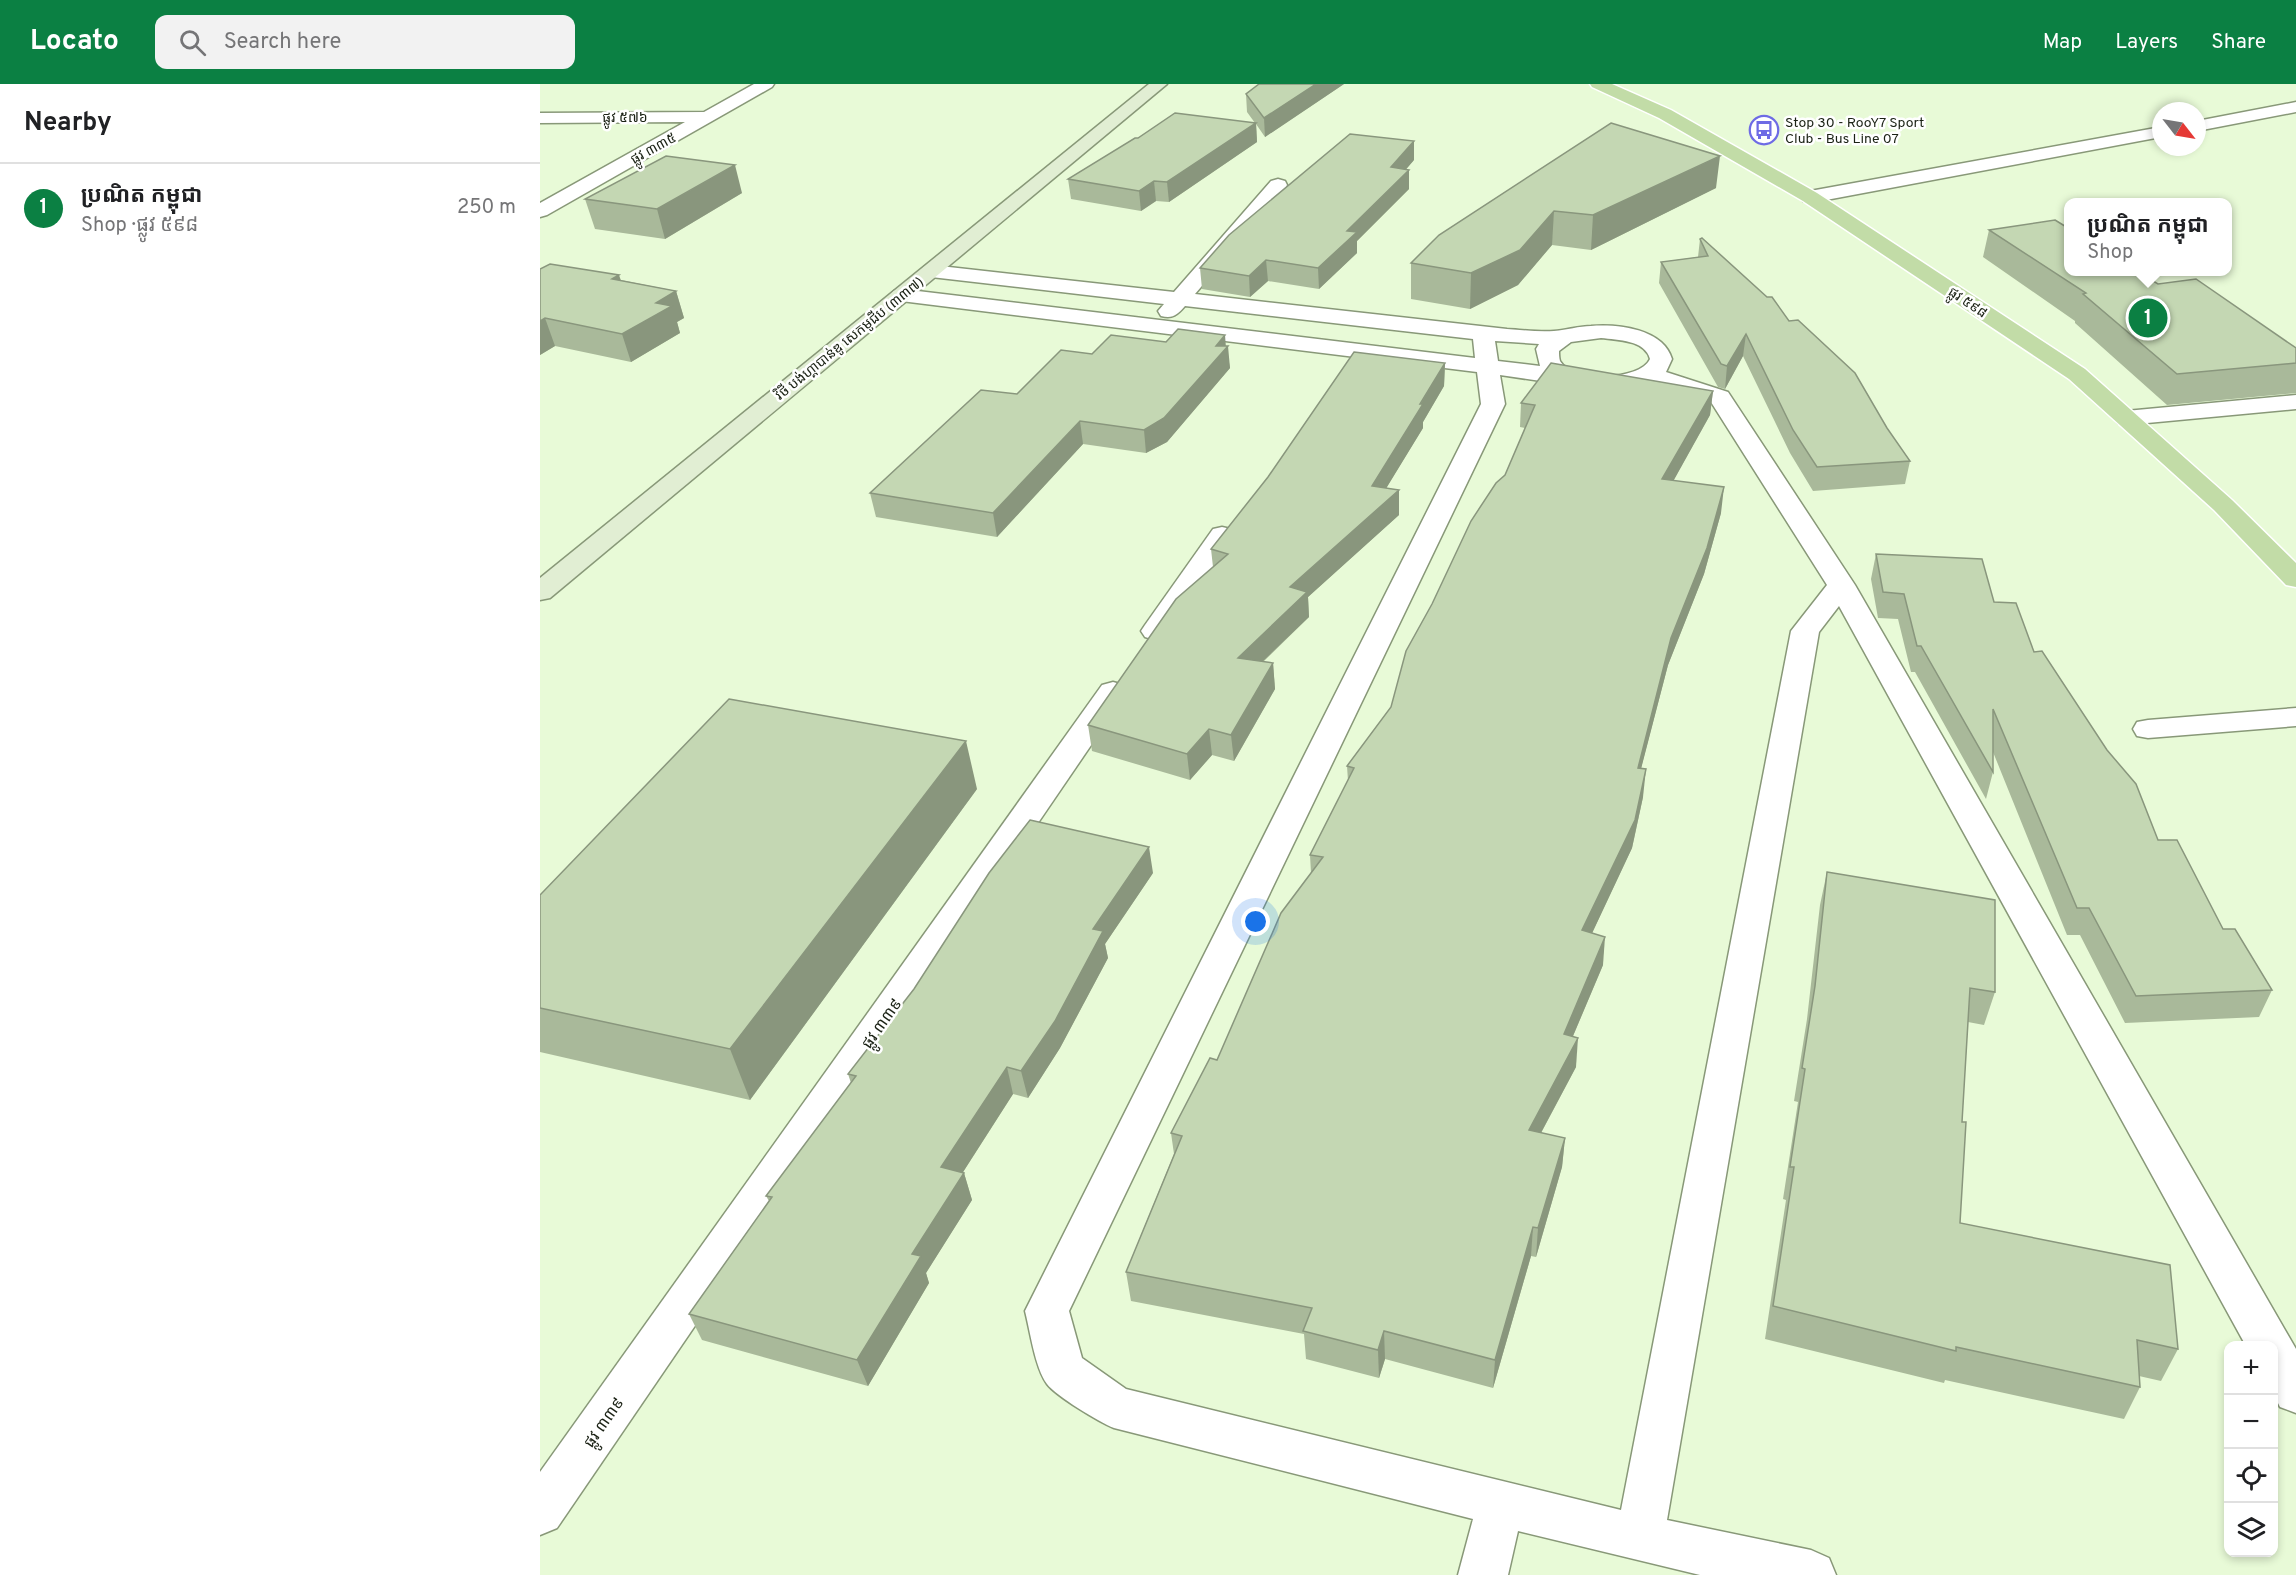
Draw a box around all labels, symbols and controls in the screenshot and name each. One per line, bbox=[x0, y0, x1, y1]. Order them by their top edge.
search box bbox=[155, 15, 575, 69]
text: Locato bbox=[30, 24, 119, 60]
icon: search bbox=[176, 26, 209, 59]
text: Search here bbox=[224, 29, 341, 56]
text: Map bbox=[2043, 29, 2082, 56]
text: Layers bbox=[2115, 29, 2178, 56]
text: Share bbox=[2211, 29, 2266, 56]
north arrow bbox=[2152, 102, 2206, 156]
text: Nearby bbox=[24, 107, 112, 140]
street label: ផ្លូវ ៥៧៦ bbox=[602, 110, 648, 129]
bus stop icon: Stop 30 - RooY7 Sport Club - Bus Line 07 bbox=[1748, 114, 1780, 146]
place label: Stop 30 - RooY7 Sport Club - Bus Line 07 bbox=[1785, 115, 1924, 148]
street label: ផ្លូវ ៣៣៥ bbox=[628, 130, 681, 171]
text: ប្រណិត កម្ពុជា bbox=[81, 183, 202, 210]
text: 1 bbox=[40, 195, 48, 221]
text: 250 m bbox=[457, 195, 516, 221]
popup bbox=[2064, 198, 2232, 276]
text: Shop · ផ្លូវ ៥៩៨ bbox=[81, 213, 198, 239]
text: ប្រណិត កម្ពុជា bbox=[2087, 213, 2209, 240]
text: Shop bbox=[2087, 240, 2133, 266]
street label: វិថី បង់ហ្គាបាន់ឌូ សេកមូជីប (៣៣៧) bbox=[771, 273, 928, 405]
street label: ផ្លូវ ៥៩៨ bbox=[1943, 284, 1990, 324]
pin: 1 bbox=[2128, 296, 2168, 340]
your location bbox=[1241, 907, 1270, 936]
street label: ផ្លូវ ៣៣៩ bbox=[858, 995, 909, 1055]
map controls bbox=[2224, 1341, 2278, 1557]
button: + bbox=[2224, 1341, 2278, 1395]
street label: ផ្លូវ ៣៣៩ bbox=[580, 1394, 631, 1454]
button: − bbox=[2224, 1395, 2278, 1449]
button: locate bbox=[2224, 1449, 2278, 1503]
button: layers bbox=[2224, 1503, 2278, 1557]

